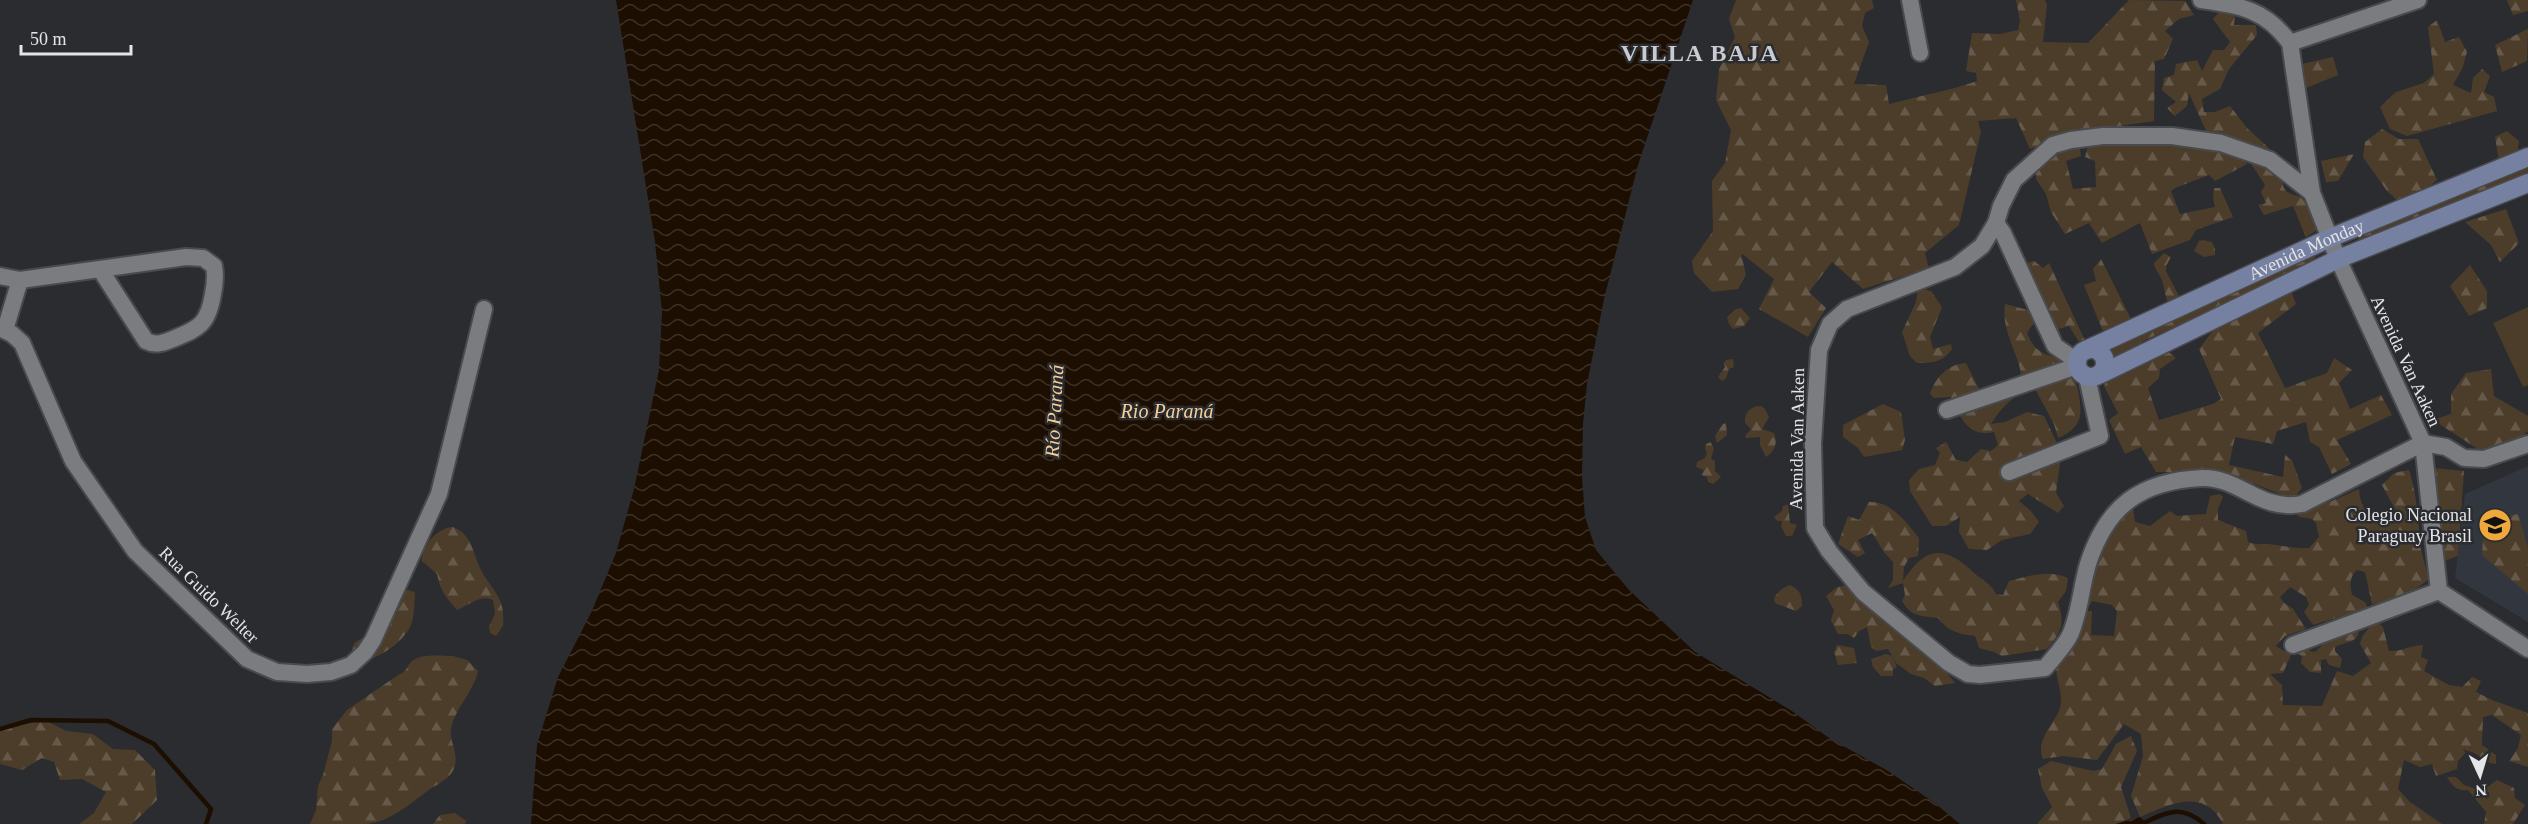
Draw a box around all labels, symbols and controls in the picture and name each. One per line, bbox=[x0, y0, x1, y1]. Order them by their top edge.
scale bar bbox=[21, 18, 130, 56]
text: 50 m bbox=[30, 29, 67, 49]
district label: VILLA BAJA bbox=[1621, 40, 1779, 66]
street label: Avenida Monday bbox=[2245, 215, 2367, 284]
street label: Avenida Van Aaken bbox=[2367, 292, 2445, 430]
water label: Río Paraná bbox=[1041, 364, 1067, 459]
street label: Avenida Van Aaken bbox=[1786, 368, 1808, 510]
water label: Rio Paraná bbox=[1120, 400, 1213, 422]
place label: Colegio Nacional Paraguay Brasil bbox=[2346, 505, 2472, 546]
school or university icon: Colegio Nacional Paraguay Brasil bbox=[2477, 507, 2513, 543]
street label: Rua Guido Welter bbox=[155, 543, 263, 647]
north arrow bbox=[2450, 746, 2510, 806]
text: N bbox=[2474, 782, 2487, 799]

